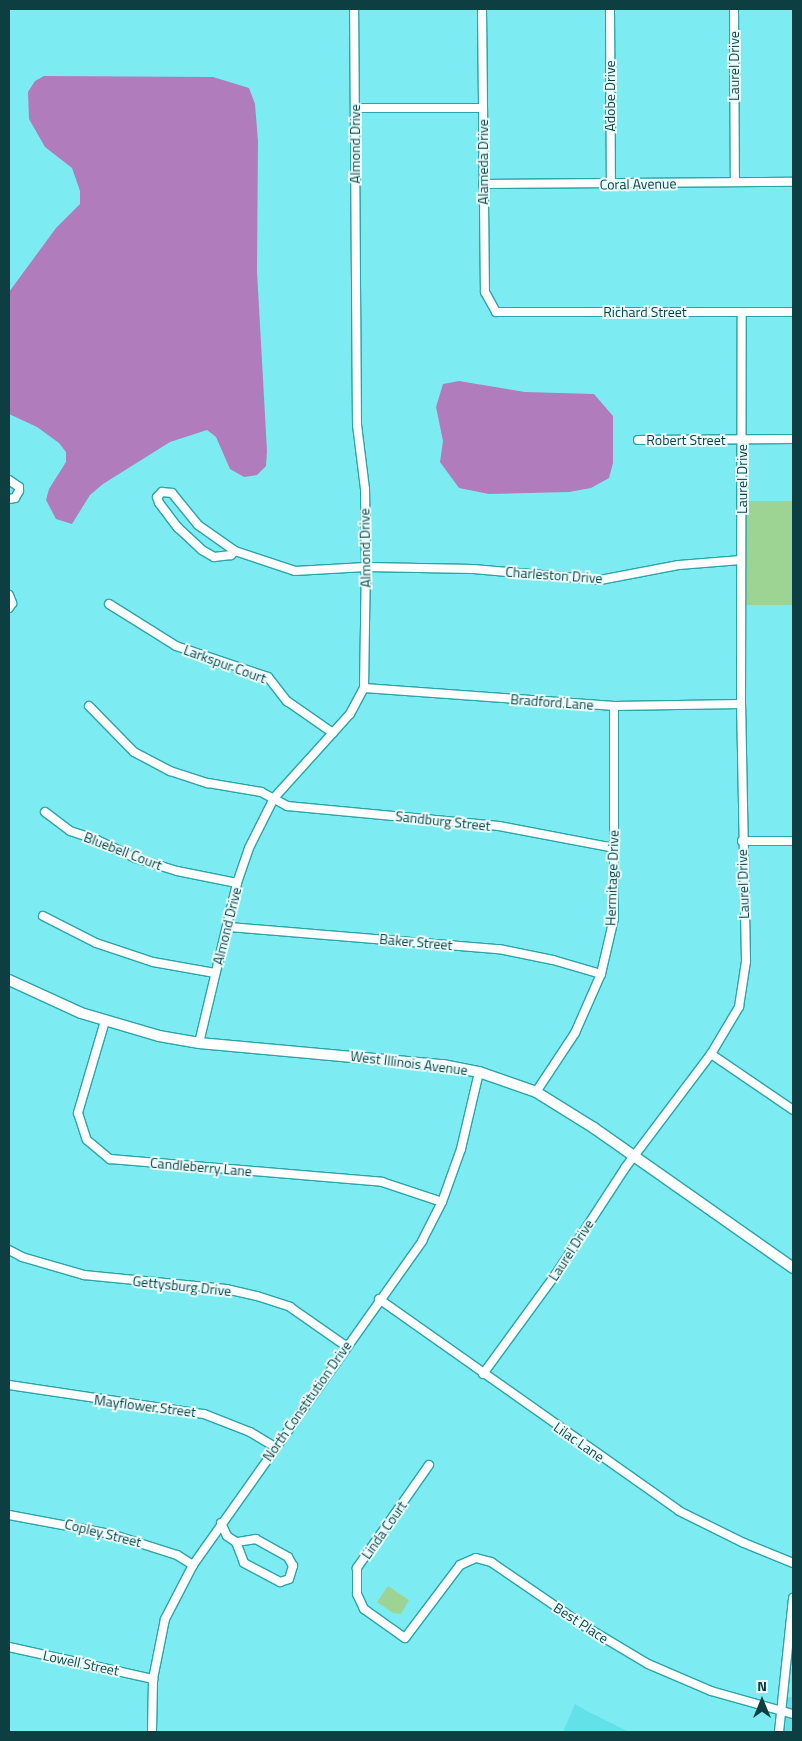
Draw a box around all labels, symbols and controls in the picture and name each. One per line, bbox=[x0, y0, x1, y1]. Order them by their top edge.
street label: Laurel Drive bbox=[726, 31, 742, 101]
street label: Adobe Drive bbox=[602, 60, 618, 132]
street label: Almond Drive bbox=[347, 104, 363, 184]
street label: Alameda Drive bbox=[475, 119, 491, 205]
street label: Coral Avenue bbox=[599, 175, 677, 193]
street label: Richard Street bbox=[603, 304, 687, 320]
street label: Robert Street bbox=[646, 432, 726, 448]
street label: Laurel Drive bbox=[734, 444, 750, 514]
street label: Almond Drive bbox=[356, 508, 374, 588]
street label: Charleston Drive bbox=[505, 563, 603, 587]
street label: Larkspur Court bbox=[181, 641, 269, 687]
street label: Bradford Lane bbox=[510, 691, 594, 713]
street label: Sandburg Street bbox=[395, 808, 491, 834]
street label: Bluebell Court bbox=[82, 828, 164, 874]
street label: Hermitage Drive bbox=[602, 830, 622, 926]
street label: Laurel Drive bbox=[733, 849, 753, 919]
street label: Almond Drive bbox=[209, 885, 245, 967]
street label: Baker Street bbox=[379, 930, 453, 954]
street label: West Illinois Avenue bbox=[349, 1047, 469, 1079]
street label: Candleberry Lane bbox=[149, 1154, 253, 1180]
street label: Laurel Drive bbox=[545, 1216, 597, 1284]
street label: Gettysburg Drive bbox=[132, 1272, 232, 1300]
street label: North Constitution Drive bbox=[259, 1338, 355, 1464]
street label: Mayflower Street bbox=[93, 1391, 197, 1421]
street label: Lilac Lane bbox=[551, 1419, 607, 1465]
street label: Linda Court bbox=[358, 1498, 410, 1562]
street label: Copley Street bbox=[63, 1515, 143, 1551]
street label: Best Place bbox=[550, 1599, 612, 1647]
street label: Lowell Street bbox=[41, 1647, 121, 1679]
text: N bbox=[757, 1675, 767, 1696]
north arrow bbox=[737, 1676, 787, 1726]

